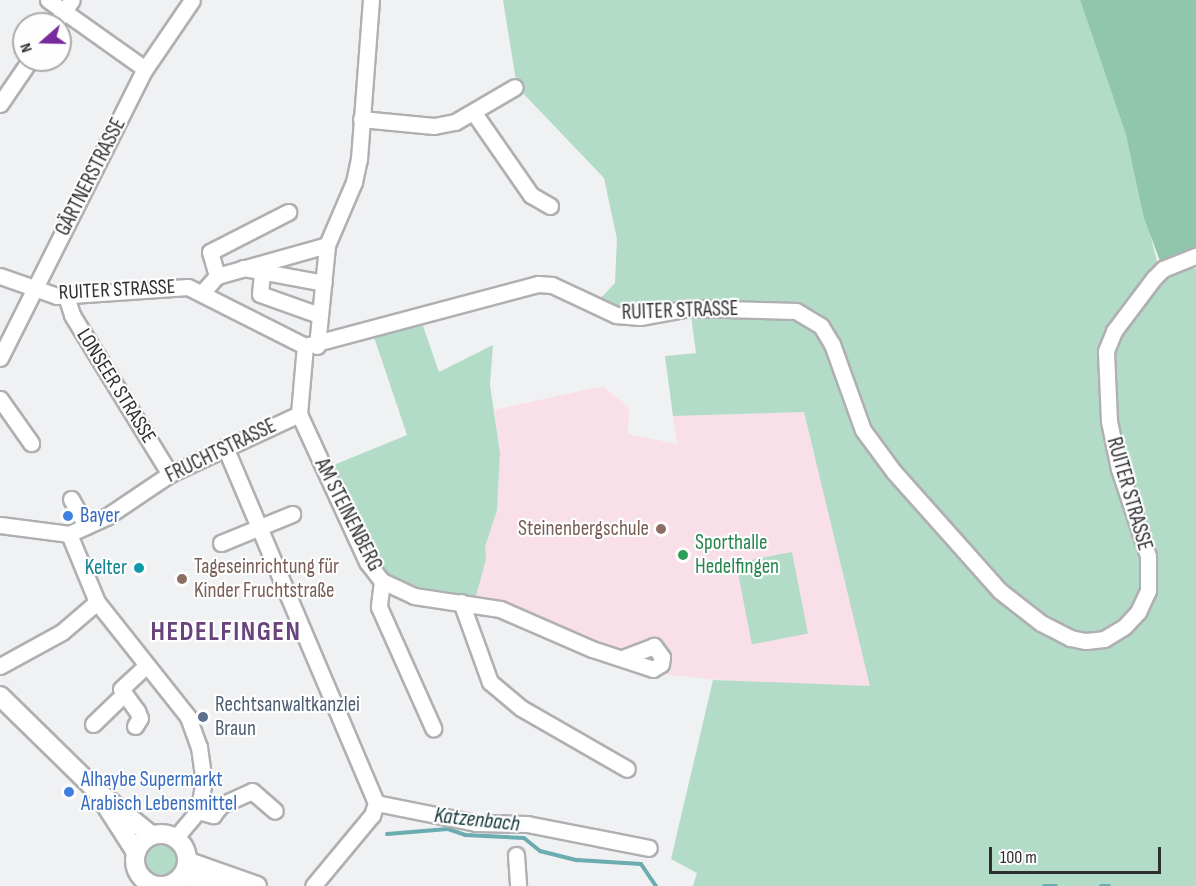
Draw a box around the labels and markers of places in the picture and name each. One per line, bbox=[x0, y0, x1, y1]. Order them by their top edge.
place label: Bayer bbox=[80, 503, 120, 529]
marker: Bayer bbox=[61, 509, 75, 523]
place label: Steinenbergschule bbox=[518, 516, 649, 542]
marker: Steinenbergschule bbox=[654, 522, 668, 536]
place label: Sporthalle Hedelfingen bbox=[695, 530, 779, 580]
marker: Sporthalle Hedelfingen bbox=[676, 548, 690, 562]
place label: Tageseinrichtung für Kinder Fruchtstraße bbox=[194, 554, 339, 604]
place label: Kelter bbox=[85, 555, 127, 581]
marker: Kelter bbox=[132, 561, 146, 575]
marker: Tageseinrichtung für Kinder Fruchtstraße bbox=[175, 572, 189, 586]
place label: Rechtsanwaltkanzlei Braun bbox=[215, 692, 360, 742]
marker: Rechtsanwaltkanzlei Braun bbox=[196, 710, 210, 724]
place label: Alhaybe Supermarkt Arabisch Lebensmittel bbox=[81, 767, 237, 817]
marker: Alhaybe Supermarkt Arabisch Lebensmittel bbox=[62, 785, 76, 799]

